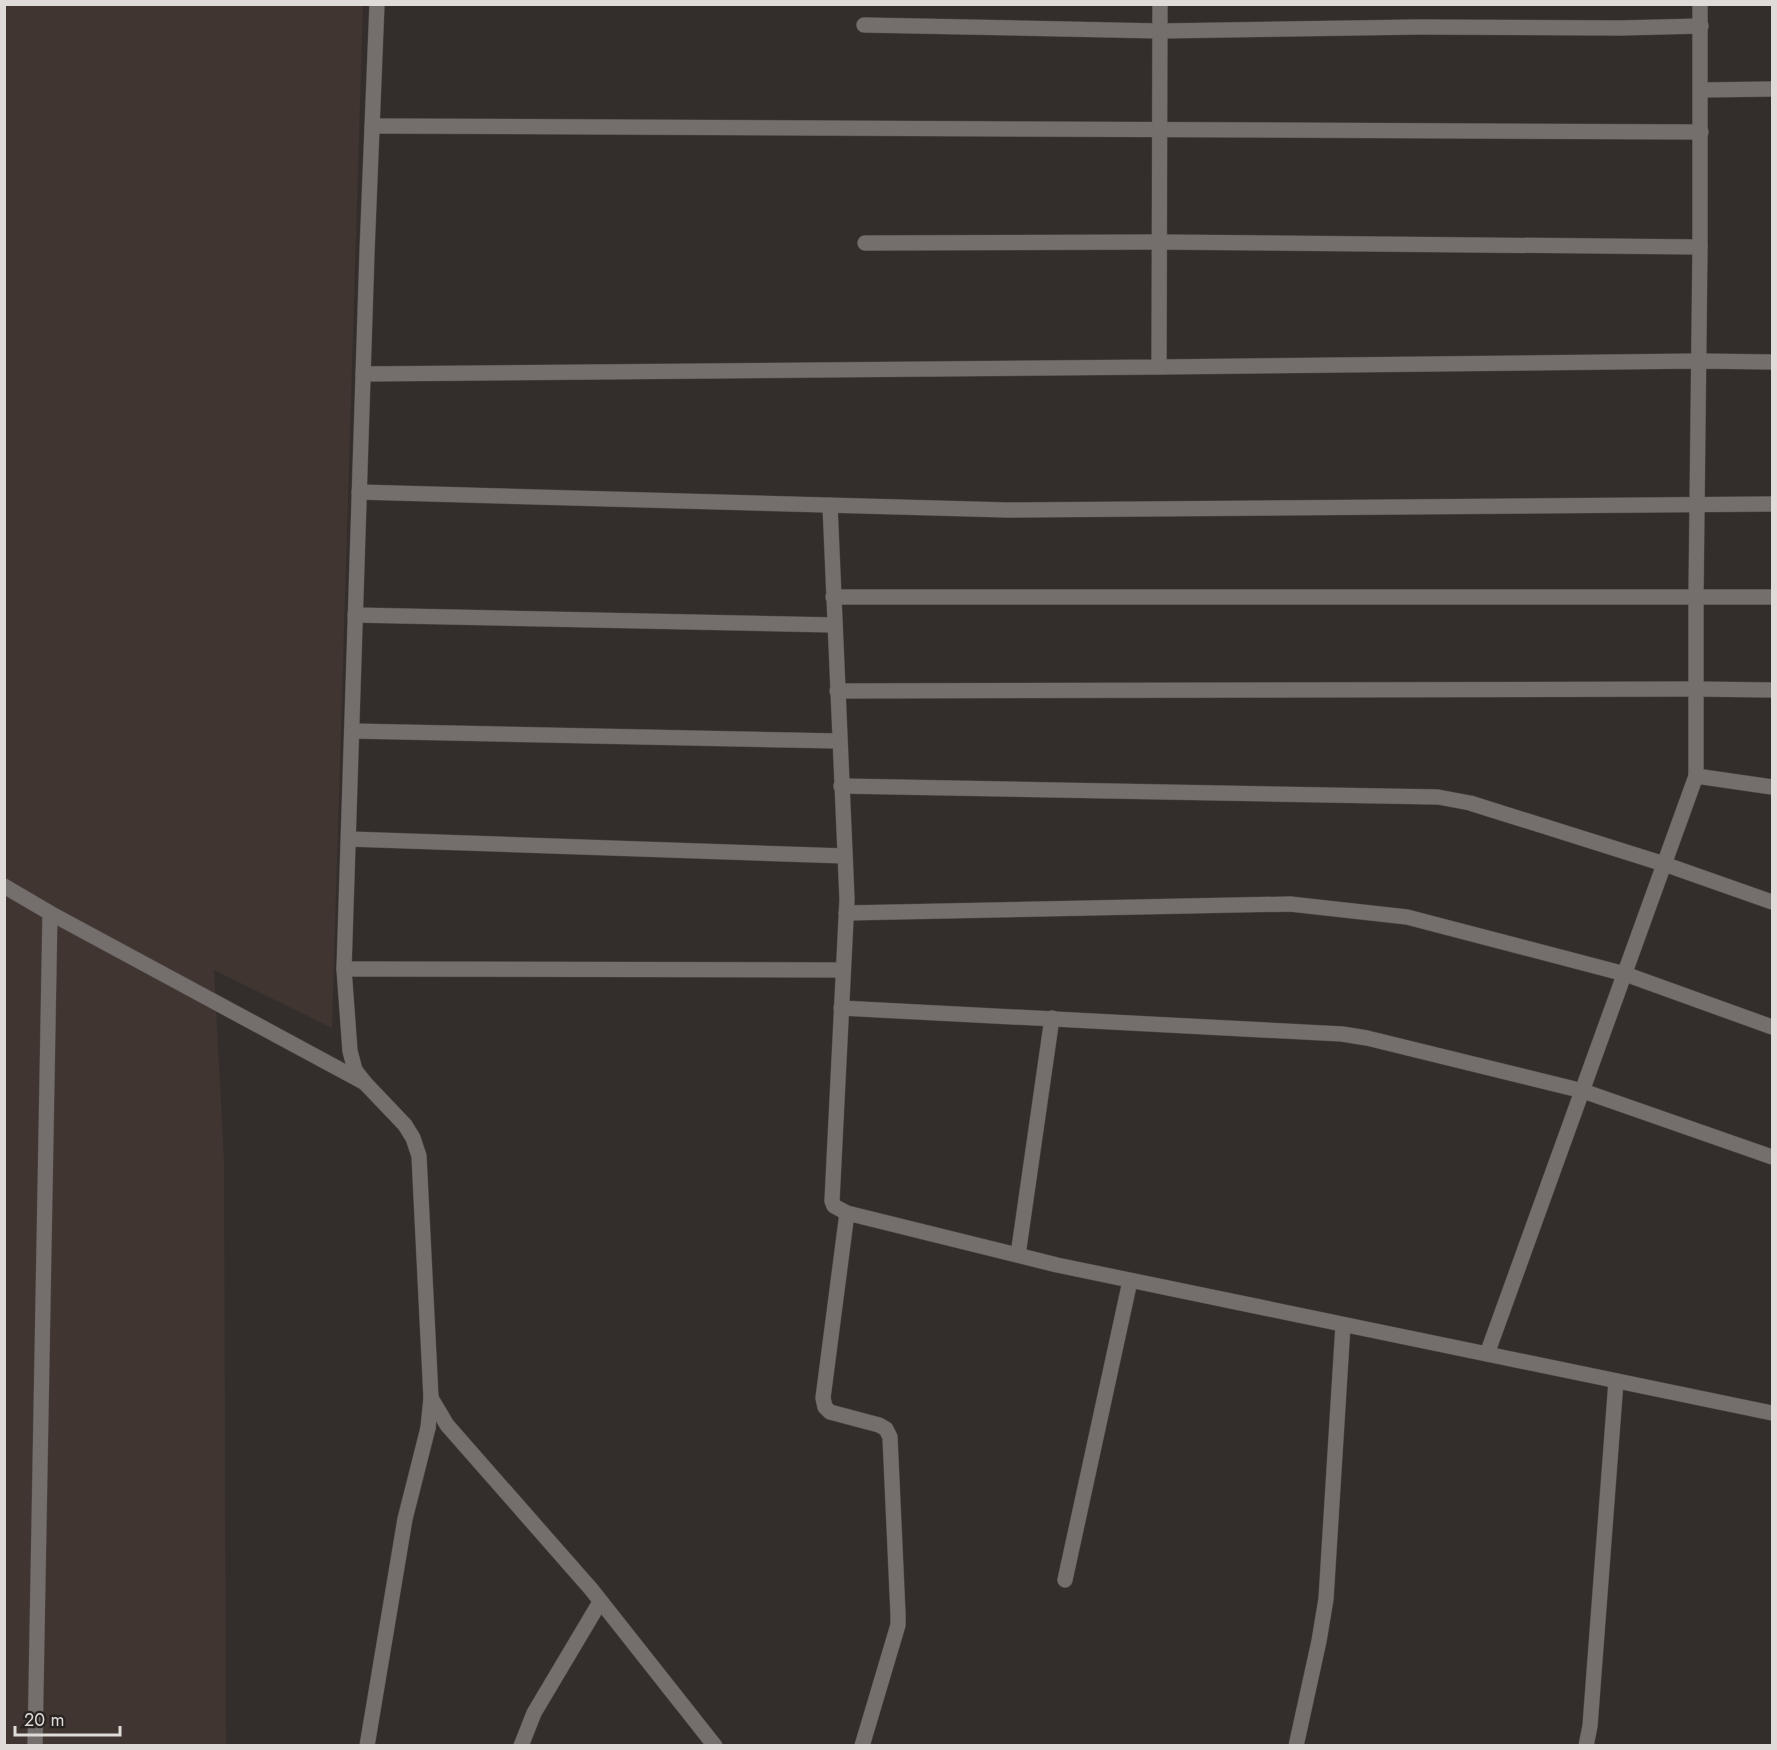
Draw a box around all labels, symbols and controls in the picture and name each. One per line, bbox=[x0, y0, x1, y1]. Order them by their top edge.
scale bar bbox=[15, 1699, 120, 1737]
text: 20 m bbox=[24, 1707, 64, 1733]

